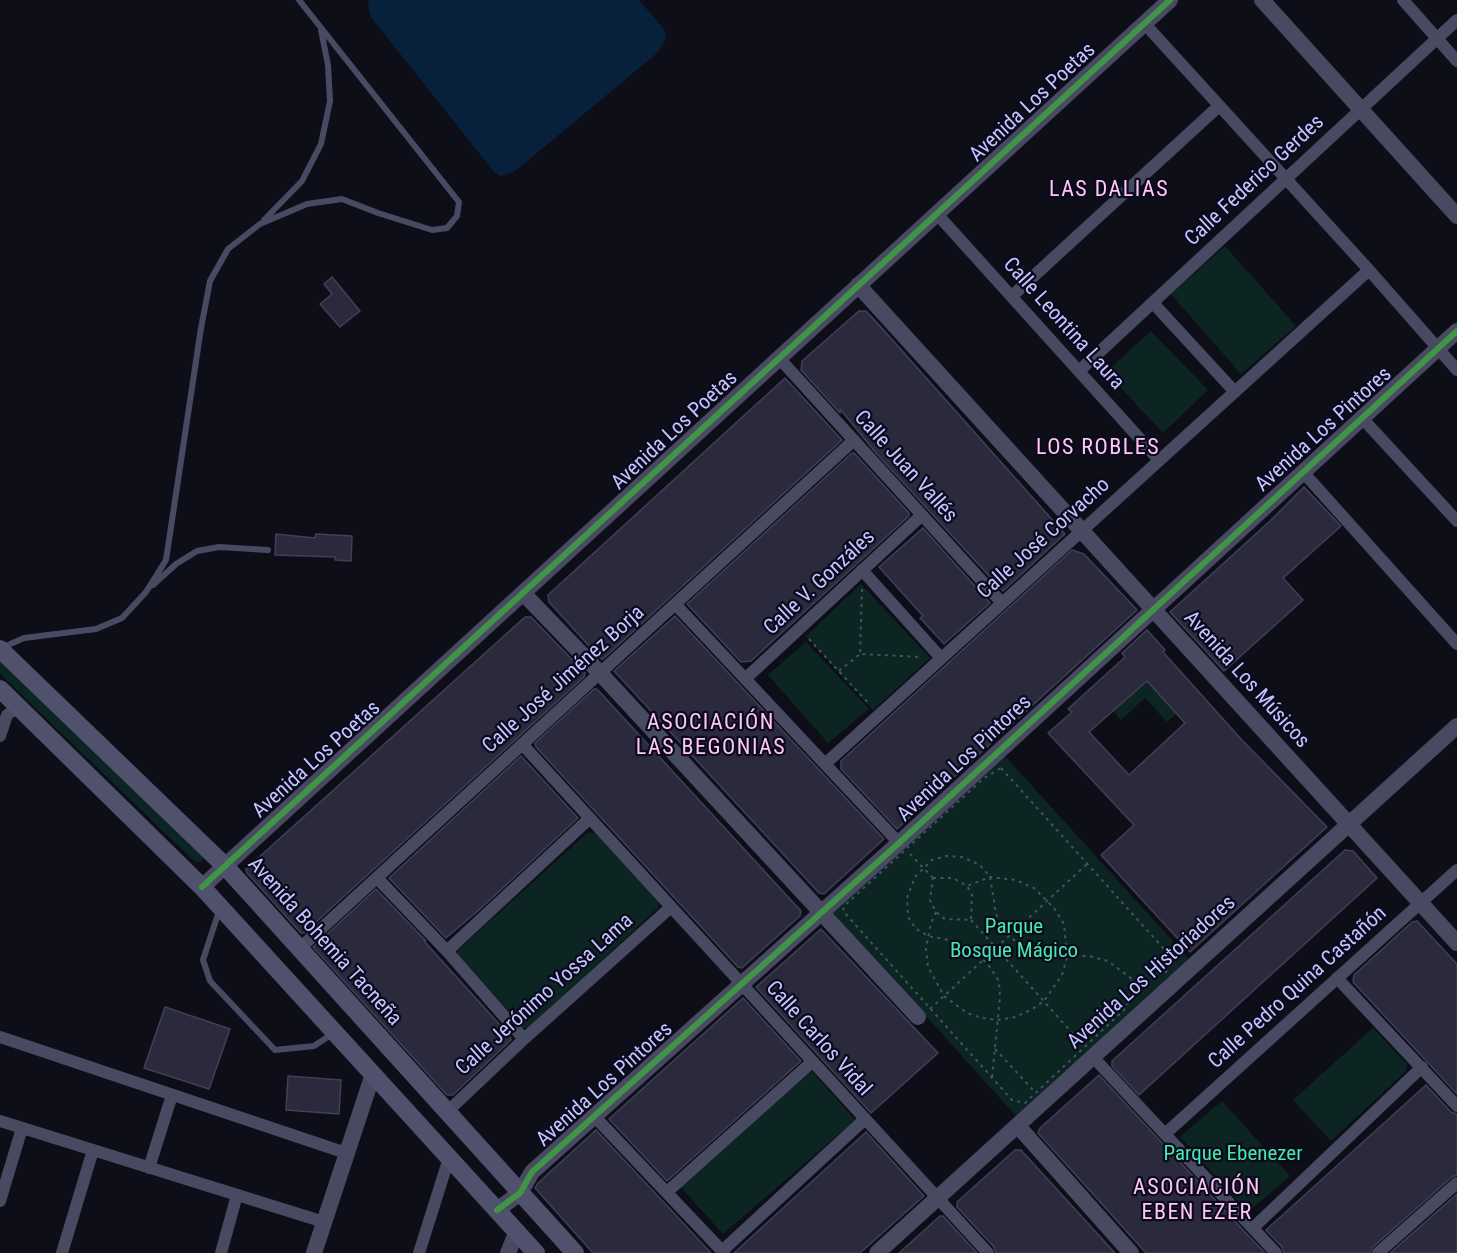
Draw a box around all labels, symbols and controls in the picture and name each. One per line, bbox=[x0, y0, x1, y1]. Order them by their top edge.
street label: Avenida Los Poetas bbox=[965, 38, 1101, 168]
street label: Calle Federico Gerdes bbox=[1180, 110, 1330, 252]
district label: LAS DALIAS bbox=[1049, 177, 1169, 203]
street label: Calle Leontina Laura bbox=[997, 253, 1129, 395]
street label: Avenida Los Pintores bbox=[1251, 362, 1397, 498]
street label: Avenida Los Poetas bbox=[607, 366, 743, 496]
street label: Calle Juan Vallés bbox=[848, 406, 962, 528]
district label: LOS ROBLES bbox=[1036, 435, 1160, 461]
street label: Calle José Corvacho bbox=[973, 473, 1115, 605]
street label: Calle V. Gonzáles bbox=[759, 525, 881, 641]
street label: Calle José Jiménez Borja bbox=[478, 601, 650, 759]
street label: Avenida Los Músicos bbox=[1178, 606, 1314, 754]
street label: Avenida Los Pintores bbox=[893, 690, 1037, 828]
street label: Avenida Los Poetas bbox=[248, 696, 386, 824]
district label: ASOCIACIÓN LAS BEGONIAS bbox=[636, 710, 786, 762]
street label: Avenida Bohemia Tacneña bbox=[242, 853, 406, 1031]
street label: Avenida Los Historiadores bbox=[1063, 891, 1241, 1055]
street label: Calle Pedro Quina Castañón bbox=[1204, 901, 1392, 1075]
street label: Calle Jerónimo Yossa Lama bbox=[451, 909, 639, 1081]
park label: Parque Bosque Mágico bbox=[950, 915, 1078, 965]
street label: Calle Carlos Vidal bbox=[760, 976, 876, 1102]
street label: Avenida Los Pintores bbox=[532, 1017, 678, 1153]
park label: Parque Ebenezer bbox=[1163, 1142, 1303, 1168]
district label: ASOCIACIÓN EBEN EZER bbox=[1133, 1175, 1261, 1226]

